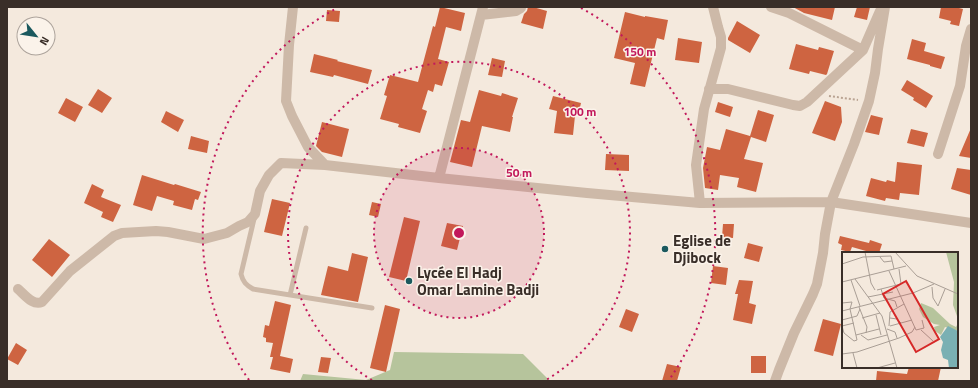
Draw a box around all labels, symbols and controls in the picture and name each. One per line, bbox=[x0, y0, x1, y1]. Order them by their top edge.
north arrow bbox=[16, 16, 56, 56]
text: N bbox=[36, 34, 53, 48]
text: 150 m bbox=[624, 42, 656, 61]
text: 100 m bbox=[564, 102, 596, 121]
text: 50 m bbox=[506, 163, 532, 182]
centre of rings bbox=[452, 226, 466, 240]
place label: Eglise de Djibock bbox=[673, 229, 731, 269]
marker: Eglise de Djibock bbox=[660, 244, 670, 254]
inset map bbox=[842, 252, 958, 368]
place label: Lycée El Hadj Omar Lamine Badji bbox=[417, 261, 539, 301]
marker: Lycée El Hadj Omar Lamine Badji bbox=[404, 276, 414, 286]

